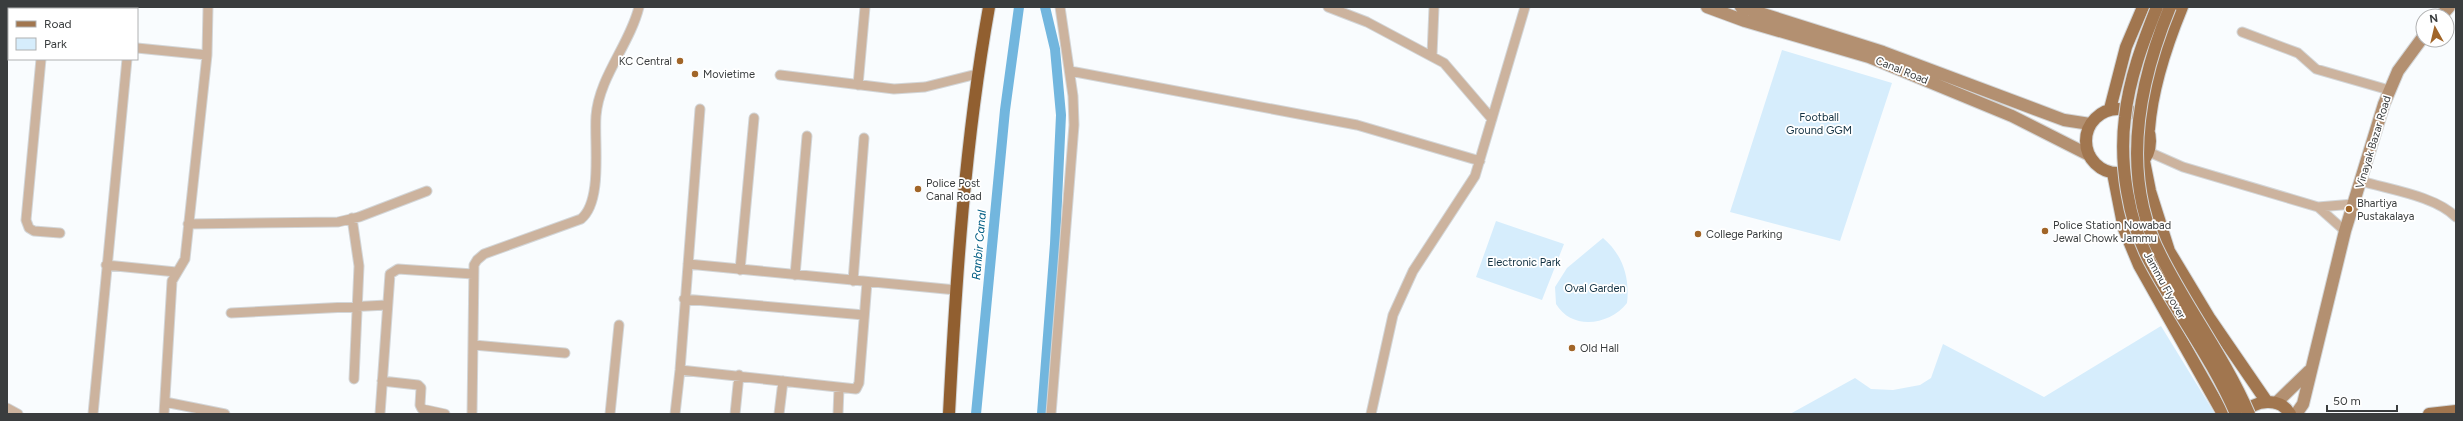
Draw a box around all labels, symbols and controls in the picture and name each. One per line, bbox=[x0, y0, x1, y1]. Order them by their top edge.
legend bbox=[8, 8, 138, 60]
north arrow bbox=[2415, 8, 2455, 48]
text: N bbox=[2429, 12, 2439, 26]
text: Road bbox=[44, 17, 72, 31]
text: Park bbox=[44, 37, 67, 51]
street label: Canal Road bbox=[1874, 54, 1930, 87]
place label: KC Central bbox=[619, 55, 672, 68]
marker: KC Central bbox=[675, 56, 685, 66]
place label: Movietime bbox=[703, 68, 755, 81]
marker: Movietime bbox=[690, 69, 700, 79]
street label: Vinayak Bazar Road bbox=[2353, 94, 2394, 190]
park label: Football Ground GGM bbox=[1786, 111, 1852, 137]
place label: Police Post Canal Road bbox=[926, 177, 982, 203]
marker: Police Post Canal Road bbox=[913, 184, 923, 194]
place label: Bhartiya Pustakalaya bbox=[2357, 197, 2414, 223]
marker: Bhartiya Pustakalaya bbox=[2344, 204, 2354, 214]
water label: Ranbir Canal bbox=[969, 209, 989, 281]
place label: Police Station Nowabad Jewal Chowk Jammu bbox=[2053, 219, 2171, 245]
marker: Police Station Nowabad Jewal Chowk Jammu bbox=[2040, 226, 2050, 236]
place label: College Parking bbox=[1706, 228, 1782, 241]
marker: College Parking bbox=[1693, 229, 1703, 239]
street label: Jammu Flyover bbox=[2141, 250, 2188, 321]
park label: Electronic Park bbox=[1487, 256, 1561, 269]
park label: Oval Garden bbox=[1564, 282, 1626, 295]
place label: Old Hall bbox=[1580, 342, 1619, 355]
marker: Old Hall bbox=[1567, 343, 1577, 353]
scale bar bbox=[2327, 387, 2397, 413]
text: 50 m bbox=[2333, 394, 2361, 408]

